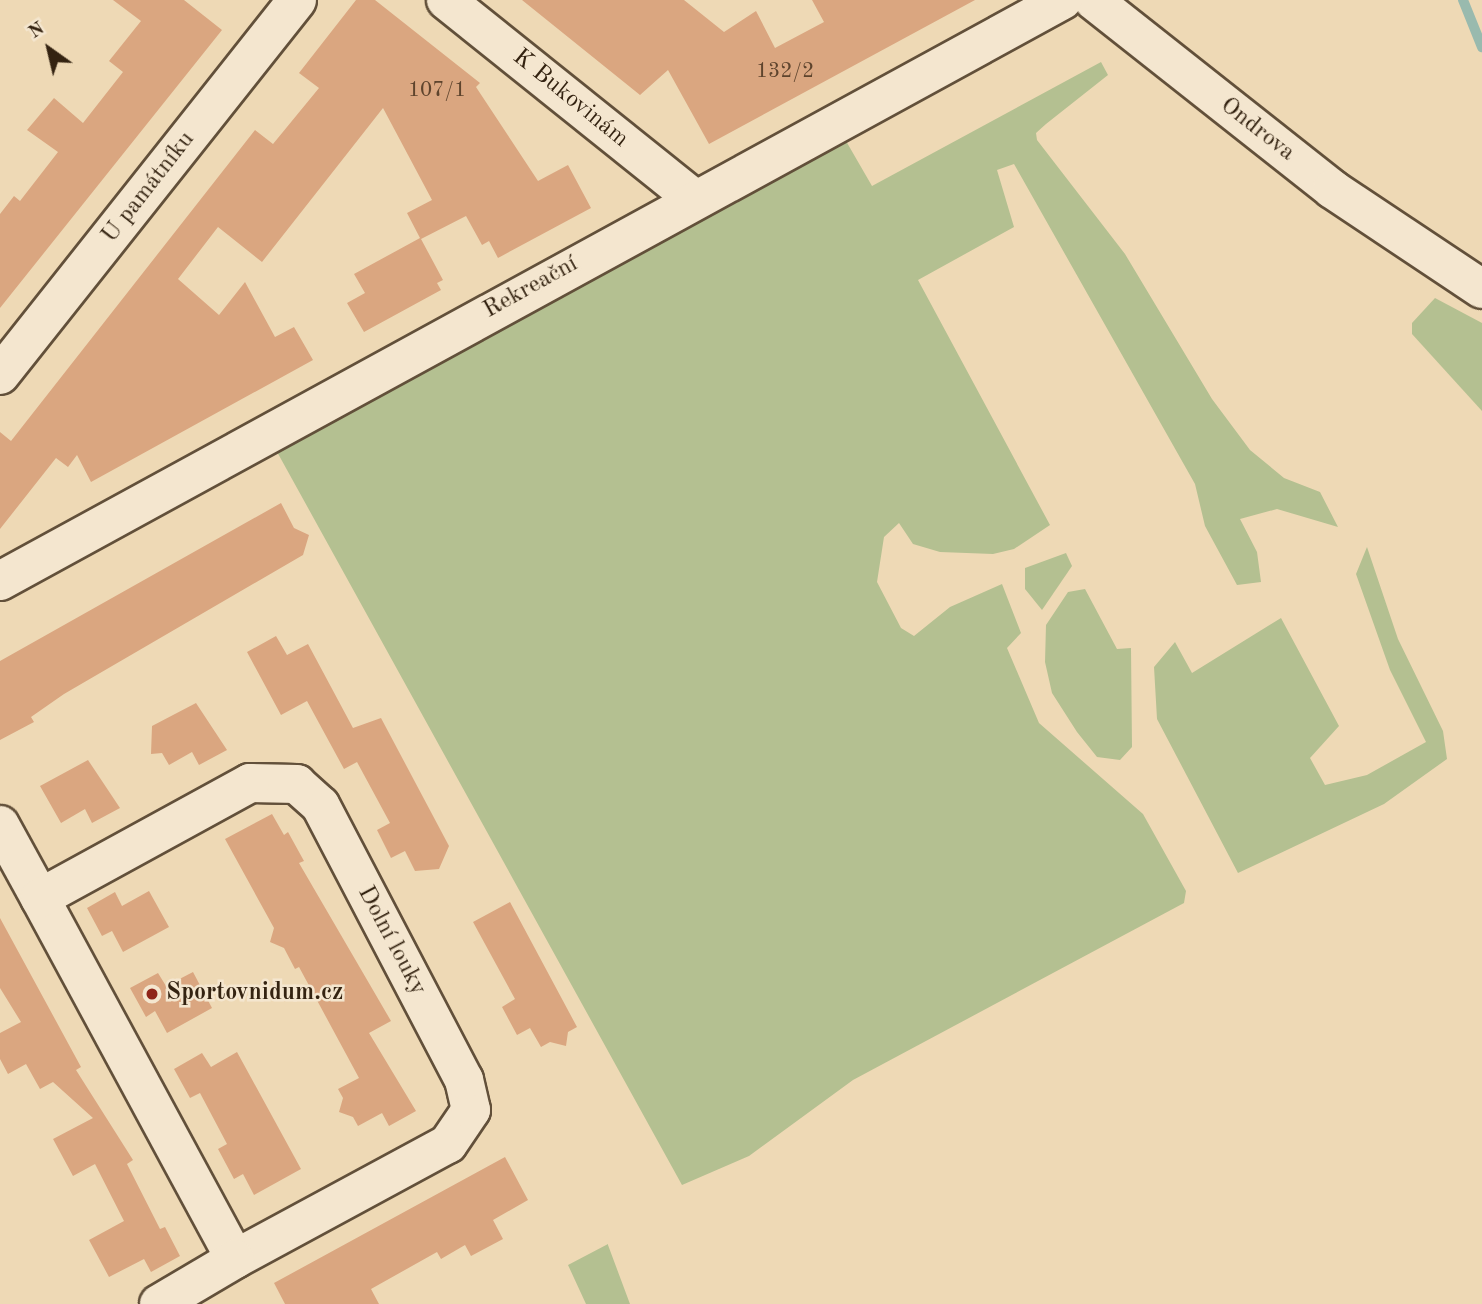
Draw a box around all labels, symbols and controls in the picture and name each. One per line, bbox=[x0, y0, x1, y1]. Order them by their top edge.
north arrow bbox=[14, 14, 84, 84]
text: N bbox=[26, 19, 48, 43]
street label: K Bukovinám bbox=[506, 44, 634, 154]
house number: 132/2 bbox=[756, 59, 814, 85]
house number: 107/1 bbox=[408, 78, 466, 104]
street label: Ondrova bbox=[1214, 92, 1300, 168]
street label: U památníku bbox=[96, 126, 202, 250]
street label: Rekreační bbox=[479, 250, 583, 326]
street label: Dolní louky bbox=[350, 881, 432, 1001]
place label: Sportovnidum.cz bbox=[166, 980, 343, 1008]
marker: Sportovnidum.cz bbox=[144, 986, 160, 1002]

